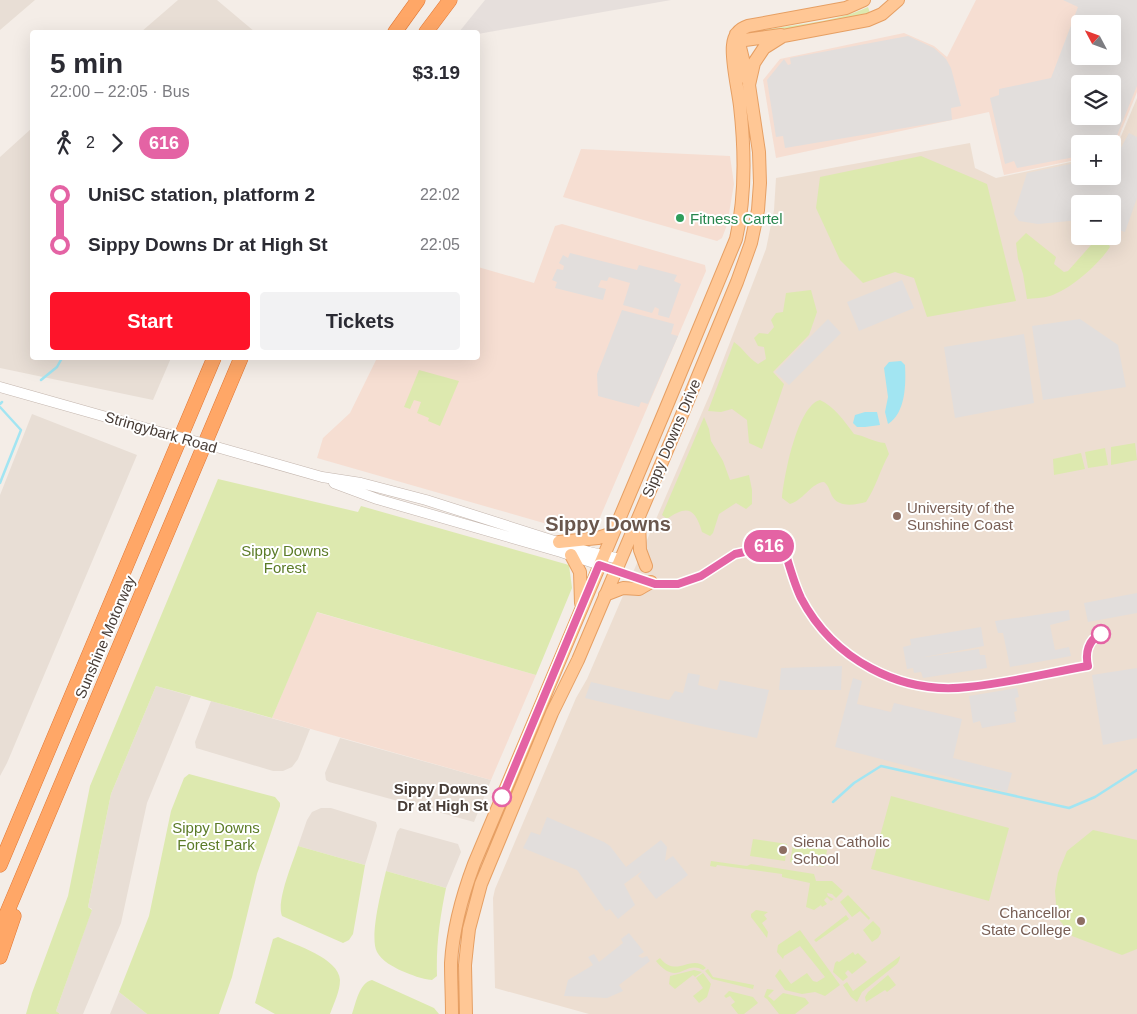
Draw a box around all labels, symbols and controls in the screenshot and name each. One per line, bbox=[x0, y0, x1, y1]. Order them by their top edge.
north arrow bbox=[1071, 15, 1121, 65]
map controls bbox=[1071, 15, 1121, 245]
text: 5 min bbox=[50, 48, 123, 79]
text: $3.19 bbox=[412, 62, 460, 83]
button: layers bbox=[1071, 75, 1121, 125]
text: 22:00 – 22:05 · Bus bbox=[50, 83, 190, 100]
icon: walk bbox=[50, 129, 78, 157]
icon: forward bbox=[103, 129, 131, 157]
text: 616 bbox=[149, 133, 179, 153]
text: 2 bbox=[86, 134, 95, 151]
button: + bbox=[1071, 135, 1121, 185]
text: UniSC station, platform 2 bbox=[88, 184, 315, 205]
text: 22:02 bbox=[420, 186, 460, 203]
button: − bbox=[1071, 195, 1121, 245]
place label: Fitness Cartel bbox=[690, 210, 783, 227]
marker: Fitness Cartel bbox=[674, 212, 686, 224]
text: Sippy Downs Dr at High St bbox=[88, 234, 328, 255]
text: 22:05 bbox=[420, 236, 460, 253]
button: Start bbox=[50, 292, 250, 350]
button: Tickets bbox=[260, 292, 460, 350]
street label: Sippy Downs Drive bbox=[638, 376, 704, 500]
street label: Stringybark Road bbox=[103, 408, 219, 456]
place label: University of the Sunshine Coast bbox=[907, 499, 1015, 533]
marker: University of the Sunshine Coast bbox=[891, 510, 903, 522]
district label: Sippy Downs bbox=[545, 513, 671, 535]
line badge: 616 bbox=[740, 530, 798, 562]
text: 616 bbox=[754, 536, 784, 556]
park label: Sippy Downs Forest bbox=[241, 542, 329, 576]
street label: Sunshine Motorway bbox=[71, 573, 139, 701]
unlabelled marker bbox=[1091, 624, 1111, 644]
place label: Sippy Downs Dr at High St bbox=[394, 780, 488, 814]
marker: Sippy Downs Dr at High St bbox=[492, 787, 512, 807]
park label: Sippy Downs Forest Park bbox=[172, 819, 260, 853]
place label: Siena Catholic School bbox=[793, 833, 890, 867]
marker: Siena Catholic School bbox=[777, 844, 789, 856]
place label: Chancellor State College bbox=[981, 904, 1071, 938]
marker: Chancellor State College bbox=[1075, 915, 1087, 927]

